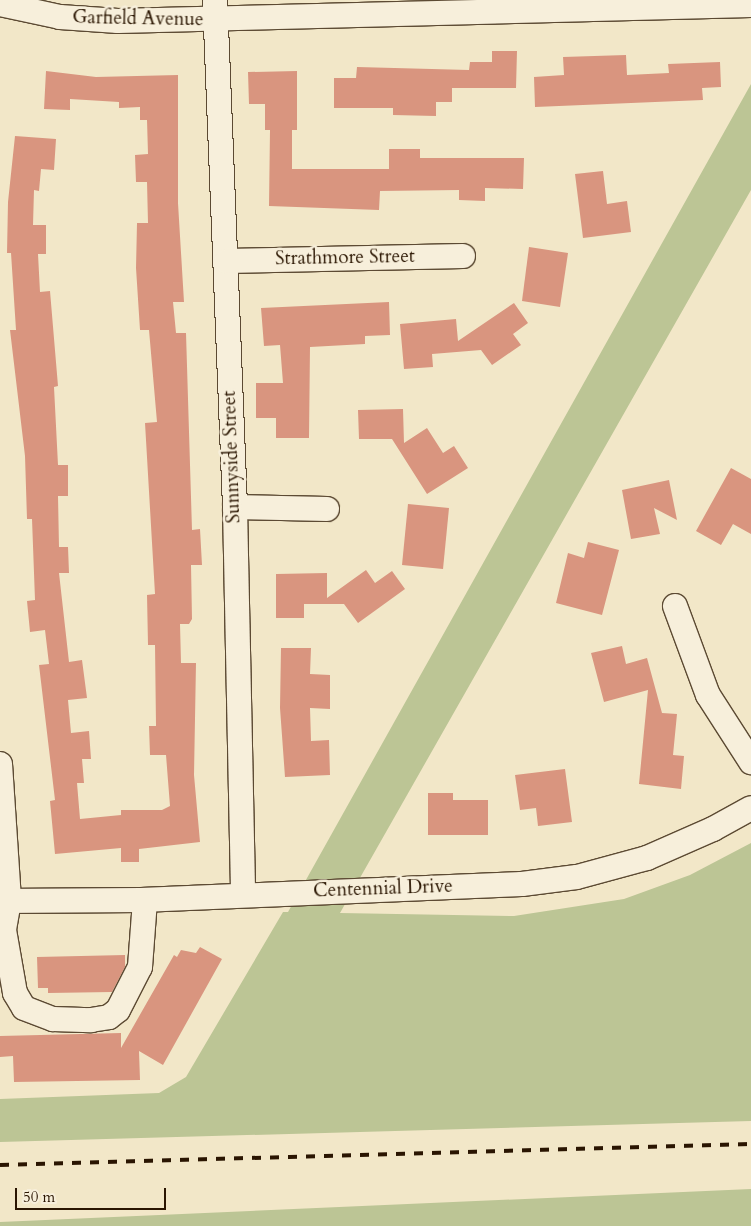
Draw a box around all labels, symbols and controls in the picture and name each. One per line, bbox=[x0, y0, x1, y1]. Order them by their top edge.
street label: Garfield Avenue bbox=[72, 6, 204, 32]
street label: Strathmore Street bbox=[275, 245, 415, 271]
street label: Sunnyside Street bbox=[218, 390, 246, 524]
street label: Centennial Drive bbox=[313, 875, 453, 903]
scale bar bbox=[18, 1178, 169, 1210]
text: 50 m bbox=[23, 1187, 55, 1207]

